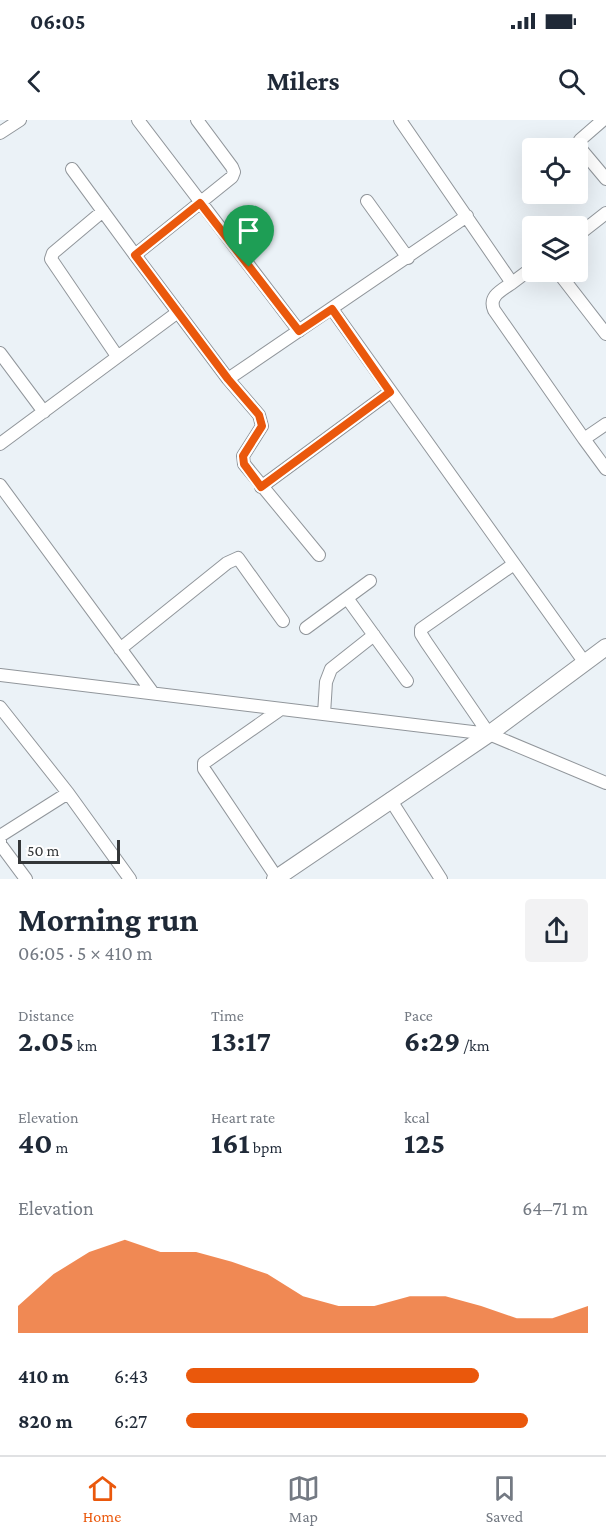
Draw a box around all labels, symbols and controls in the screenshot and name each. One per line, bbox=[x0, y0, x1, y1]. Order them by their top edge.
text: 06:05 bbox=[30, 9, 86, 34]
icon: back bbox=[18, 65, 51, 98]
icon: search bbox=[555, 65, 588, 98]
text: Milers bbox=[266, 66, 340, 96]
map controls bbox=[522, 138, 588, 282]
button: locate bbox=[522, 138, 588, 204]
pin bbox=[223, 205, 274, 267]
icon: arrive bbox=[232, 214, 265, 247]
button: layers bbox=[522, 216, 588, 282]
scale bar bbox=[18, 837, 120, 864]
text: 50 m bbox=[27, 842, 59, 859]
button: share bbox=[525, 899, 588, 962]
text: Morning run bbox=[18, 901, 199, 938]
text: 06:05 · 5 × 410 m bbox=[18, 942, 153, 964]
text: Distance bbox=[18, 1007, 74, 1024]
text: Time bbox=[211, 1007, 244, 1024]
text: Pace bbox=[404, 1007, 433, 1024]
text: 2.05 bbox=[18, 1024, 74, 1057]
text: 13:17 bbox=[211, 1024, 271, 1057]
text: 6:29 bbox=[404, 1024, 460, 1057]
text: km bbox=[74, 1037, 97, 1054]
text: /km bbox=[460, 1037, 489, 1054]
text: Elevation bbox=[18, 1109, 79, 1126]
text: Heart rate bbox=[211, 1109, 275, 1126]
text: kcal bbox=[404, 1109, 430, 1126]
text: 40 bbox=[18, 1126, 52, 1159]
text: 161 bbox=[211, 1126, 250, 1159]
text: 125 bbox=[404, 1126, 445, 1159]
text: m bbox=[52, 1139, 68, 1156]
text: bpm bbox=[250, 1139, 282, 1156]
text: Elevation bbox=[18, 1197, 94, 1219]
text: 64–71 m bbox=[522, 1197, 588, 1219]
text: 410 m bbox=[18, 1365, 69, 1387]
text: 6:43 bbox=[114, 1365, 148, 1387]
text: 820 m bbox=[18, 1410, 73, 1432]
text: 6:27 bbox=[114, 1410, 147, 1432]
tab: Home bbox=[83, 1472, 121, 1525]
tab: Map bbox=[287, 1472, 320, 1525]
tab: Saved bbox=[486, 1472, 523, 1525]

